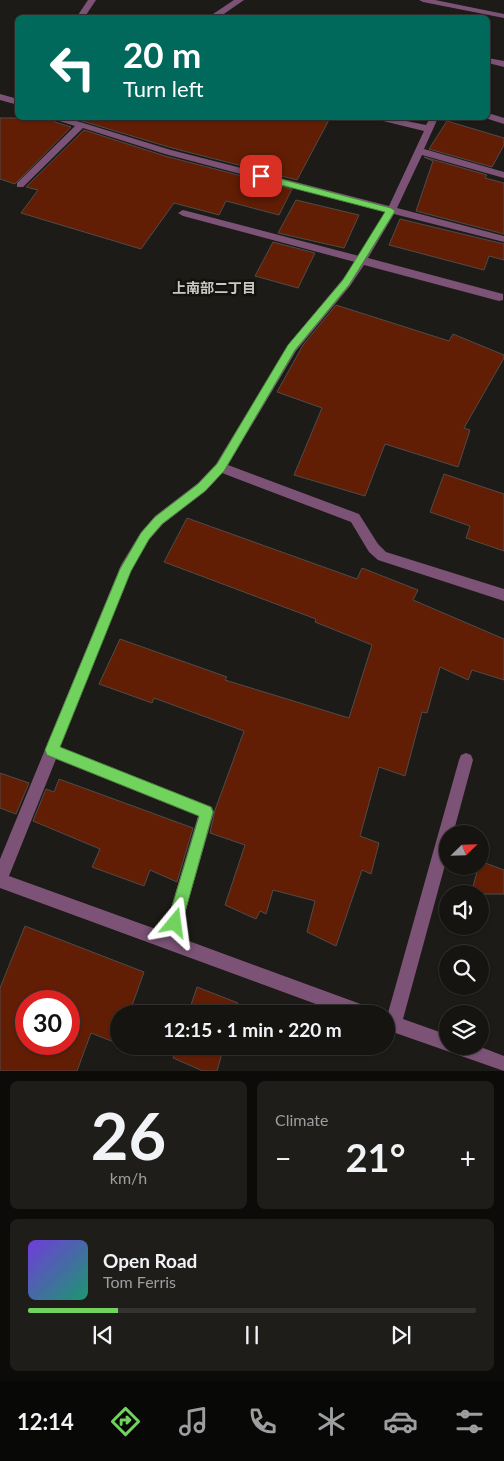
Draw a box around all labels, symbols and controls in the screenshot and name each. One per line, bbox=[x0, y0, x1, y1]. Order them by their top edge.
text: 20 m bbox=[123, 33, 201, 75]
icon: left bbox=[40, 35, 105, 100]
text: Turn left bbox=[123, 75, 204, 102]
pin bbox=[240, 155, 282, 197]
icon: arrive bbox=[247, 162, 275, 190]
district label: 上南部二丁目 bbox=[172, 279, 256, 296]
north arrow bbox=[439, 825, 489, 875]
map controls bbox=[439, 825, 489, 1055]
button: sound bbox=[439, 885, 489, 935]
position arrow bbox=[148, 896, 200, 948]
button: search bbox=[439, 945, 489, 995]
speed limit sign: 30 bbox=[15, 990, 80, 1055]
button: layers bbox=[439, 1005, 489, 1055]
text: 12:15 · 1 min · 220 m bbox=[163, 1018, 342, 1041]
text: 26 bbox=[91, 1096, 166, 1174]
text: Climate bbox=[275, 1110, 328, 1129]
text: 21° bbox=[346, 1134, 405, 1180]
text: − bbox=[275, 1141, 291, 1175]
text: + bbox=[460, 1141, 476, 1175]
text: km/h bbox=[110, 1168, 147, 1187]
text: Open Road bbox=[103, 1249, 197, 1272]
text: Tom Ferris bbox=[103, 1272, 176, 1291]
icon: previous bbox=[89, 1321, 117, 1349]
icon: pause bbox=[238, 1321, 266, 1349]
icon: next bbox=[387, 1321, 415, 1349]
icon: directions bbox=[108, 1404, 143, 1439]
icon: music bbox=[176, 1404, 211, 1439]
icon: phone bbox=[245, 1404, 280, 1439]
icon: climate bbox=[314, 1404, 349, 1439]
icon: car bbox=[383, 1404, 418, 1439]
icon: filters bbox=[452, 1404, 487, 1439]
text: 12:14 bbox=[17, 1408, 74, 1435]

